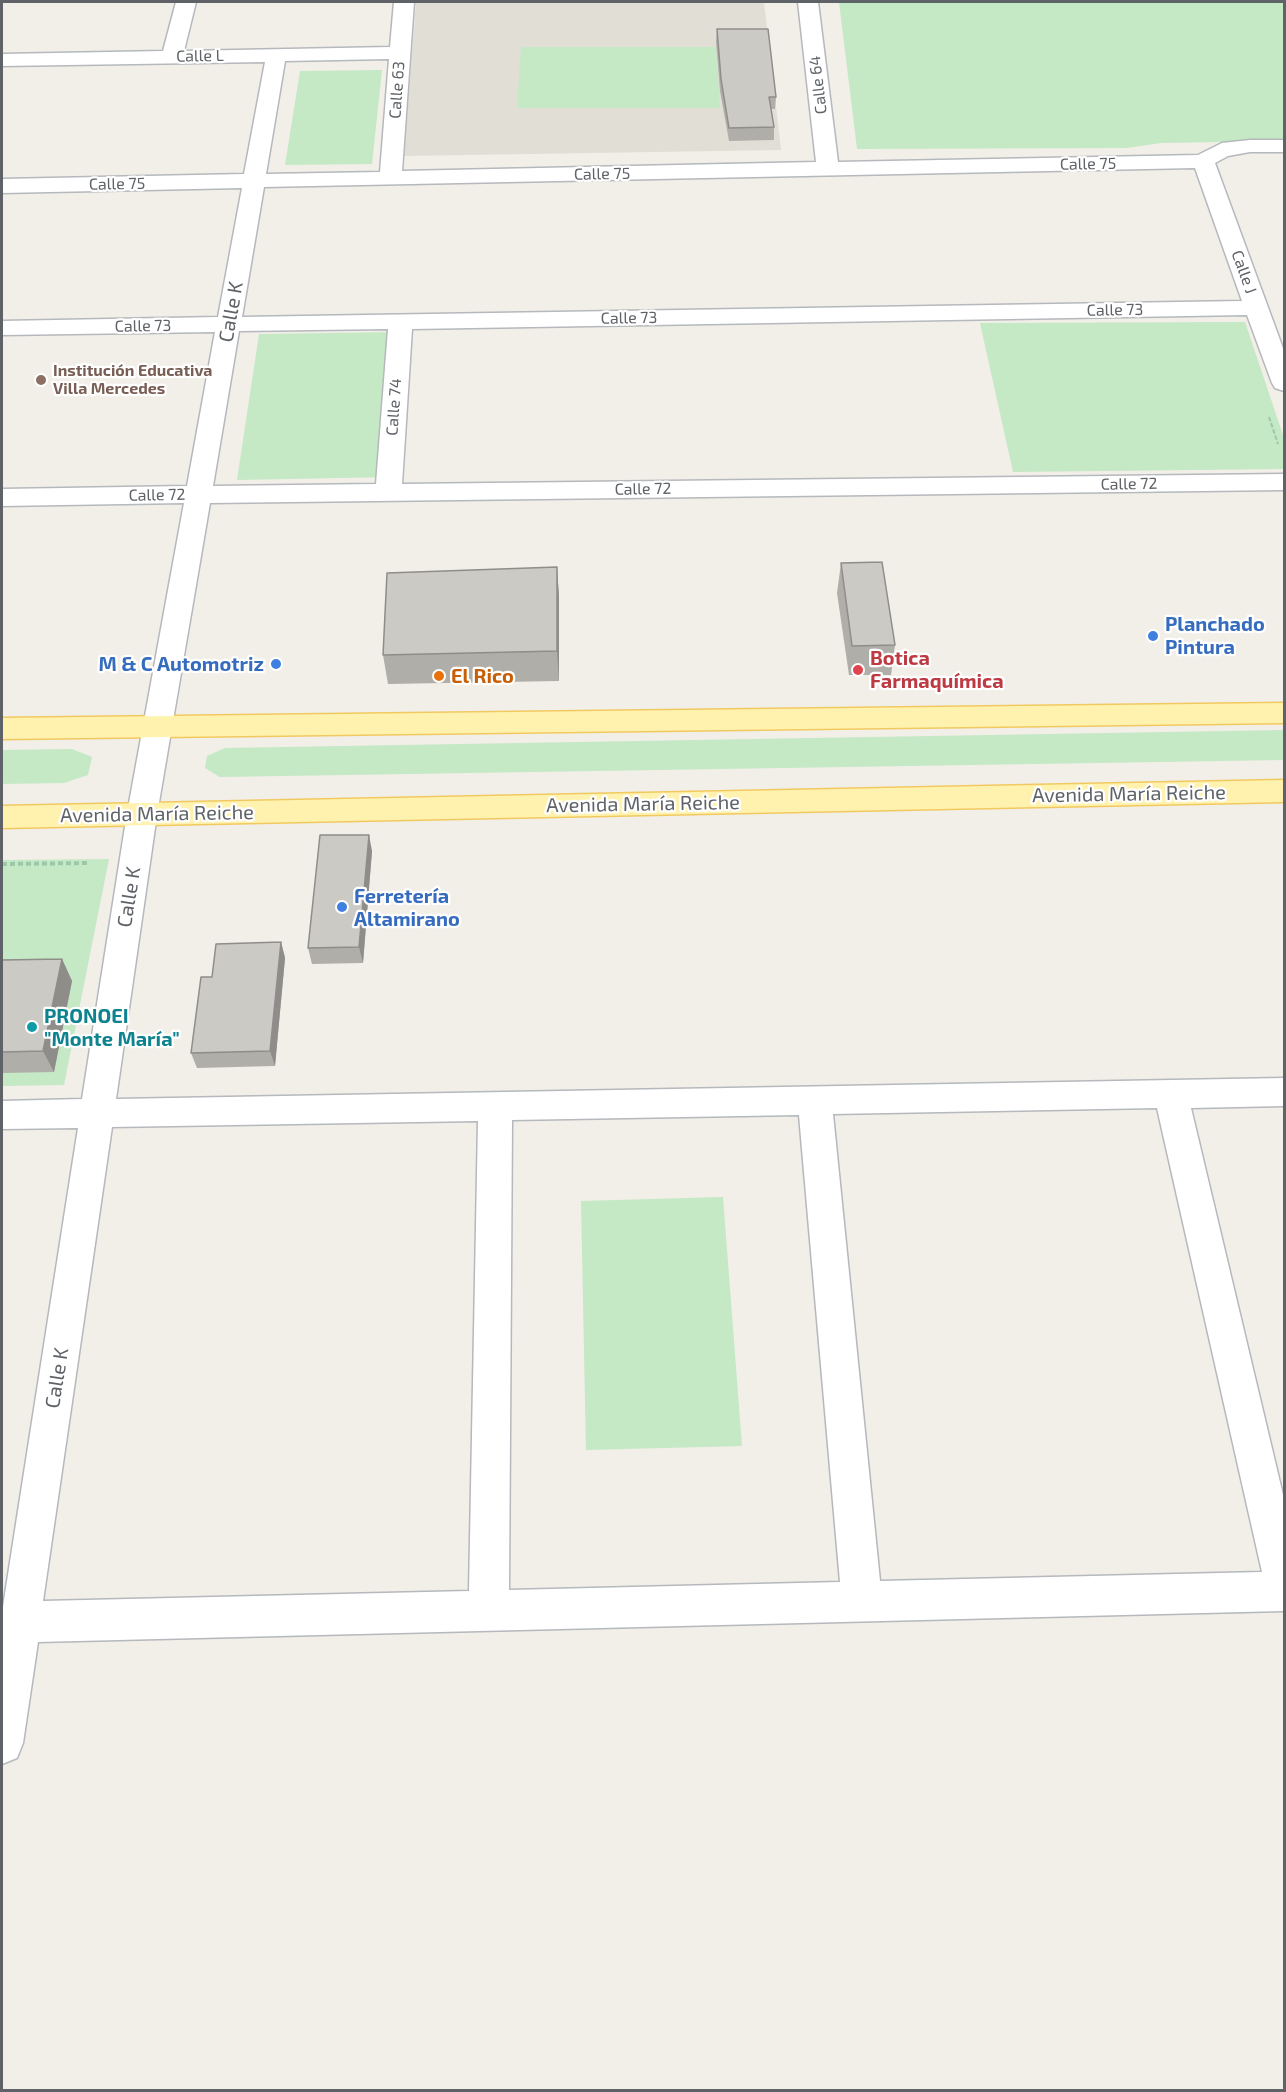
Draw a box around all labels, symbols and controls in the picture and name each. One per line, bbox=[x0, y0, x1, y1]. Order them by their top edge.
street label: Calle L bbox=[176, 46, 224, 66]
street label: Calle 64 bbox=[805, 55, 831, 115]
street label: Calle 63 bbox=[385, 61, 409, 119]
street label: Calle 75 bbox=[1060, 154, 1116, 174]
street label: Calle 75 bbox=[574, 164, 630, 184]
street label: Calle 75 bbox=[89, 174, 145, 194]
street label: Calle J bbox=[1227, 248, 1261, 296]
street label: Calle K bbox=[214, 280, 248, 344]
street label: Calle 73 bbox=[1087, 300, 1143, 320]
street label: Calle 73 bbox=[601, 308, 657, 328]
street label: Calle 73 bbox=[115, 316, 171, 336]
place label: Institución Educativa Villa Mercedes bbox=[53, 361, 212, 399]
marker: Institución Educativa Villa Mercedes bbox=[34, 373, 48, 387]
street label: Calle 74 bbox=[382, 378, 406, 436]
street label: Calle 72 bbox=[1100, 474, 1158, 494]
street label: Calle 72 bbox=[614, 479, 672, 499]
street label: Calle 72 bbox=[128, 485, 186, 505]
place label: Planchado Pintura bbox=[1165, 612, 1265, 659]
marker: Planchado Pintura bbox=[1146, 629, 1160, 643]
place label: Botica Farmaquímica bbox=[870, 646, 1004, 693]
place label: M & C Automotriz bbox=[99, 652, 264, 676]
marker: M & C Automotriz bbox=[269, 657, 283, 671]
marker: Botica Farmaquímica bbox=[851, 663, 865, 677]
place label: El Rico bbox=[451, 664, 514, 688]
marker: El Rico bbox=[432, 669, 446, 683]
street label: Avenida María Reiche bbox=[1032, 780, 1226, 808]
street label: Avenida María Reiche bbox=[546, 790, 740, 818]
street label: Avenida María Reiche bbox=[60, 800, 254, 828]
street label: Calle K bbox=[112, 865, 146, 929]
place label: Ferretería Altamirano bbox=[354, 884, 460, 931]
marker: Ferretería Altamirano bbox=[335, 900, 349, 914]
place label: PRONOEI "Monte María" bbox=[44, 1004, 180, 1051]
marker: PRONOEI "Monte María" bbox=[25, 1020, 39, 1034]
street label: Calle K bbox=[40, 1346, 74, 1410]

